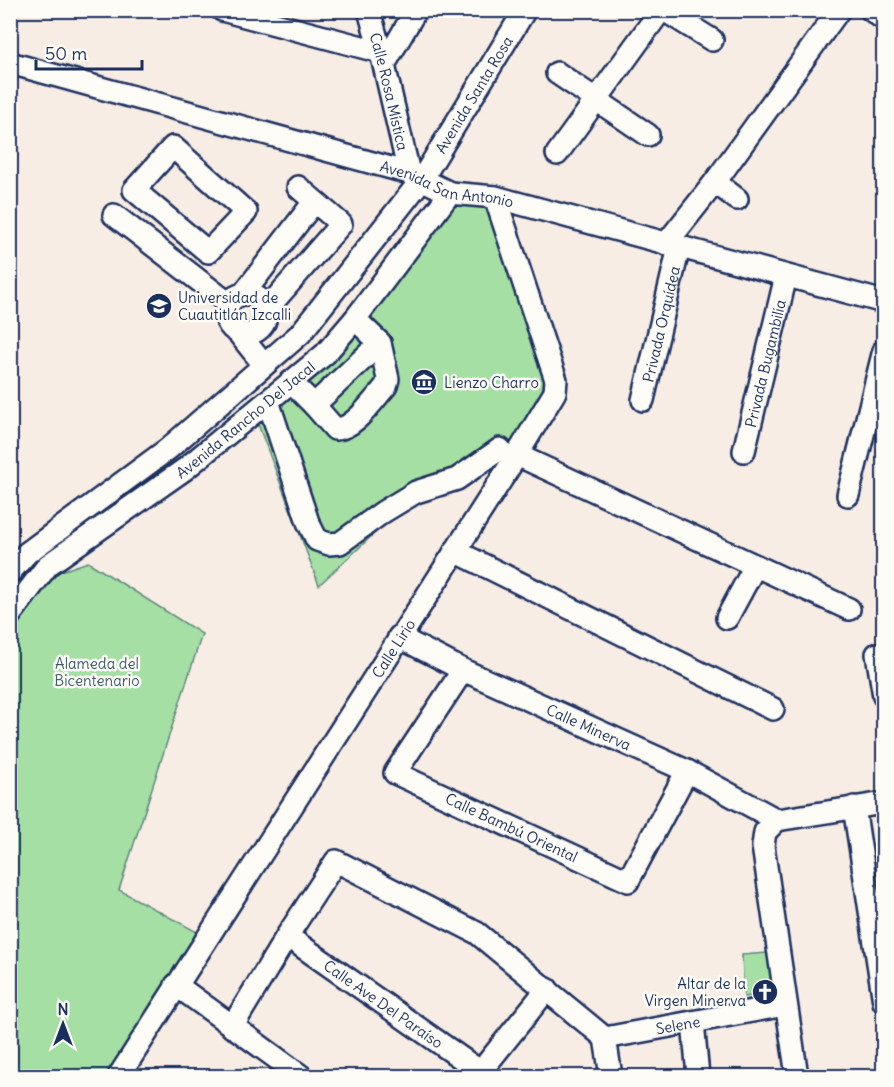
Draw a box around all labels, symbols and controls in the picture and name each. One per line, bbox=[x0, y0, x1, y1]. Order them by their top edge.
street label: Calle Rosa Mística bbox=[366, 30, 413, 153]
street label: Avenida Santa Rosa bbox=[431, 32, 517, 157]
scale bar bbox=[36, 33, 142, 71]
text: 50 m bbox=[45, 42, 87, 65]
street label: Avenida San Antonio bbox=[378, 156, 516, 211]
street label: Privada Orquídea bbox=[638, 264, 684, 384]
place label: Universidad de Cuautitlán Izcalli bbox=[178, 288, 291, 324]
school or university icon: Universidad de Cuautitlán Izcalli bbox=[144, 291, 174, 321]
street label: Privada Bugambilia bbox=[740, 297, 790, 429]
street label: Avenida Rancho Del Jacal bbox=[172, 357, 319, 482]
museum icon: Lienzo Charro bbox=[409, 367, 439, 397]
place label: Lienzo Charro bbox=[444, 373, 539, 392]
street label: Calle Lirio bbox=[367, 615, 419, 681]
park label: Alameda del Bicentenario bbox=[54, 654, 140, 690]
street label: Calle Minerva bbox=[543, 699, 635, 754]
street label: Calle Bambú Oriental bbox=[442, 788, 581, 866]
street label: Calle Ave Del Paraíso bbox=[320, 955, 447, 1052]
place label: Altar de la Virgen Minerva bbox=[644, 974, 746, 1010]
church icon: Altar de la Virgen Minerva bbox=[750, 977, 780, 1007]
north arrow bbox=[33, 994, 93, 1054]
text: N bbox=[57, 999, 69, 1019]
street label: Selene bbox=[654, 1011, 701, 1038]

